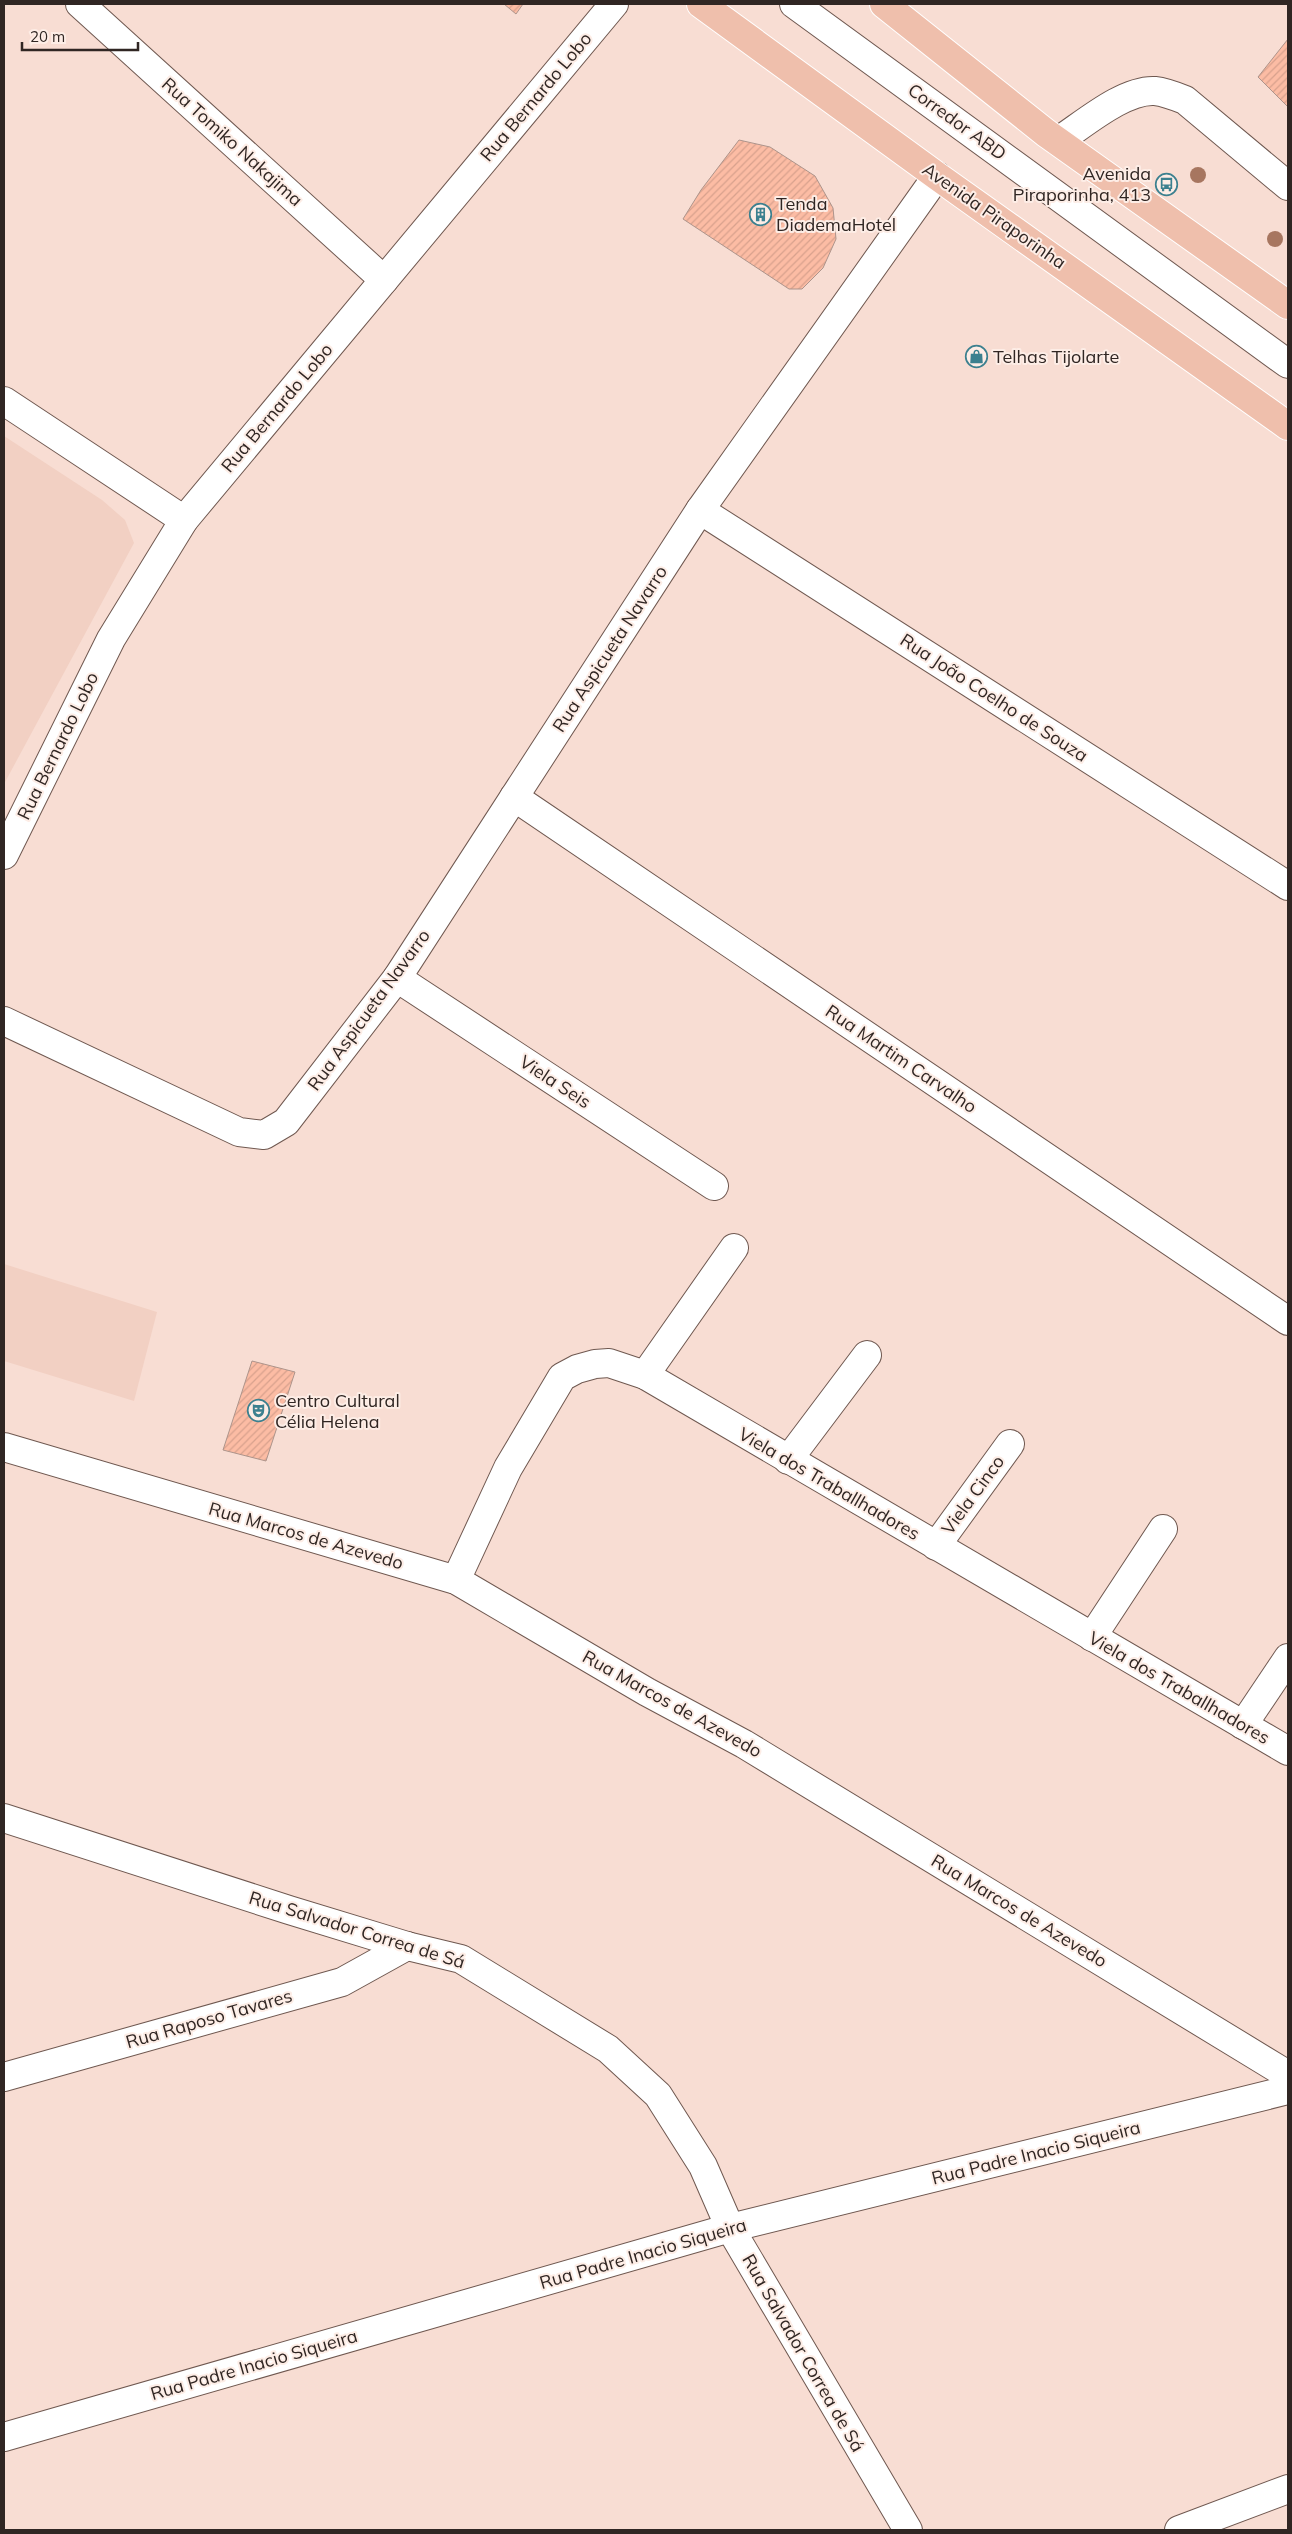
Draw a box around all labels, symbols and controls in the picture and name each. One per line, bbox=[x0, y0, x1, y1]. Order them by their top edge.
scale bar bbox=[22, 20, 139, 52]
text: 20 m bbox=[30, 27, 65, 46]
street label: Rua Bernardo Lobo bbox=[475, 27, 596, 166]
street label: Rua Tomiko Nakajima bbox=[157, 72, 308, 211]
street label: Corredor ABD bbox=[904, 78, 1011, 165]
street label: Avenida Piraporinha bbox=[918, 157, 1071, 274]
place label: Avenida Piraporinha, 413 bbox=[1013, 162, 1151, 206]
bus stop icon: Avenida Piraporinha, 413 bbox=[1155, 172, 1179, 196]
place label: Tenda DiademaHotel bbox=[776, 192, 896, 236]
building icon: Tenda DiademaHotel bbox=[748, 202, 772, 226]
street label: Rua Bernardo Lobo bbox=[216, 338, 337, 477]
shop icon: Telhas Tijolarte bbox=[965, 345, 989, 369]
place label: Telhas Tijolarte bbox=[993, 345, 1119, 368]
street label: Rua Aspicueta Navarro bbox=[547, 561, 672, 736]
street label: Rua João Coelho de Souza bbox=[896, 628, 1092, 767]
street label: Rua Bernardo Lobo bbox=[12, 668, 103, 823]
street label: Rua Aspicueta Navarro bbox=[302, 925, 435, 1095]
street label: Rua Martim Carvalho bbox=[821, 999, 981, 1118]
street label: Viela Seis bbox=[515, 1050, 595, 1113]
place label: Centro Cultural Célia Helena bbox=[275, 1389, 400, 1433]
theatre icon: Centro Cultural Célia Helena bbox=[247, 1399, 271, 1423]
street label: Viela dos Traballhadores bbox=[734, 1422, 924, 1545]
street label: Viela Cinco bbox=[936, 1450, 1009, 1539]
street label: Rua Marcos de Azevedo bbox=[206, 1497, 406, 1574]
street label: Viela dos Traballhadores bbox=[1084, 1626, 1274, 1749]
street label: Rua Marcos de Azevedo bbox=[579, 1645, 766, 1762]
street label: Rua Marcos de Azevedo bbox=[927, 1849, 1111, 1972]
street label: Rua Salvador Correa de Sá bbox=[246, 1886, 468, 1973]
street label: Rua Raposo Tavares bbox=[123, 1984, 295, 2053]
street label: Rua Padre Inacio Siqueira bbox=[929, 2115, 1143, 2190]
street label: Rua Padre Inacio Siqueira bbox=[537, 2213, 749, 2294]
street label: Rua Salvador Correa de Sá bbox=[737, 2250, 870, 2456]
street label: Rua Padre Inacio Siqueira bbox=[148, 2324, 360, 2405]

